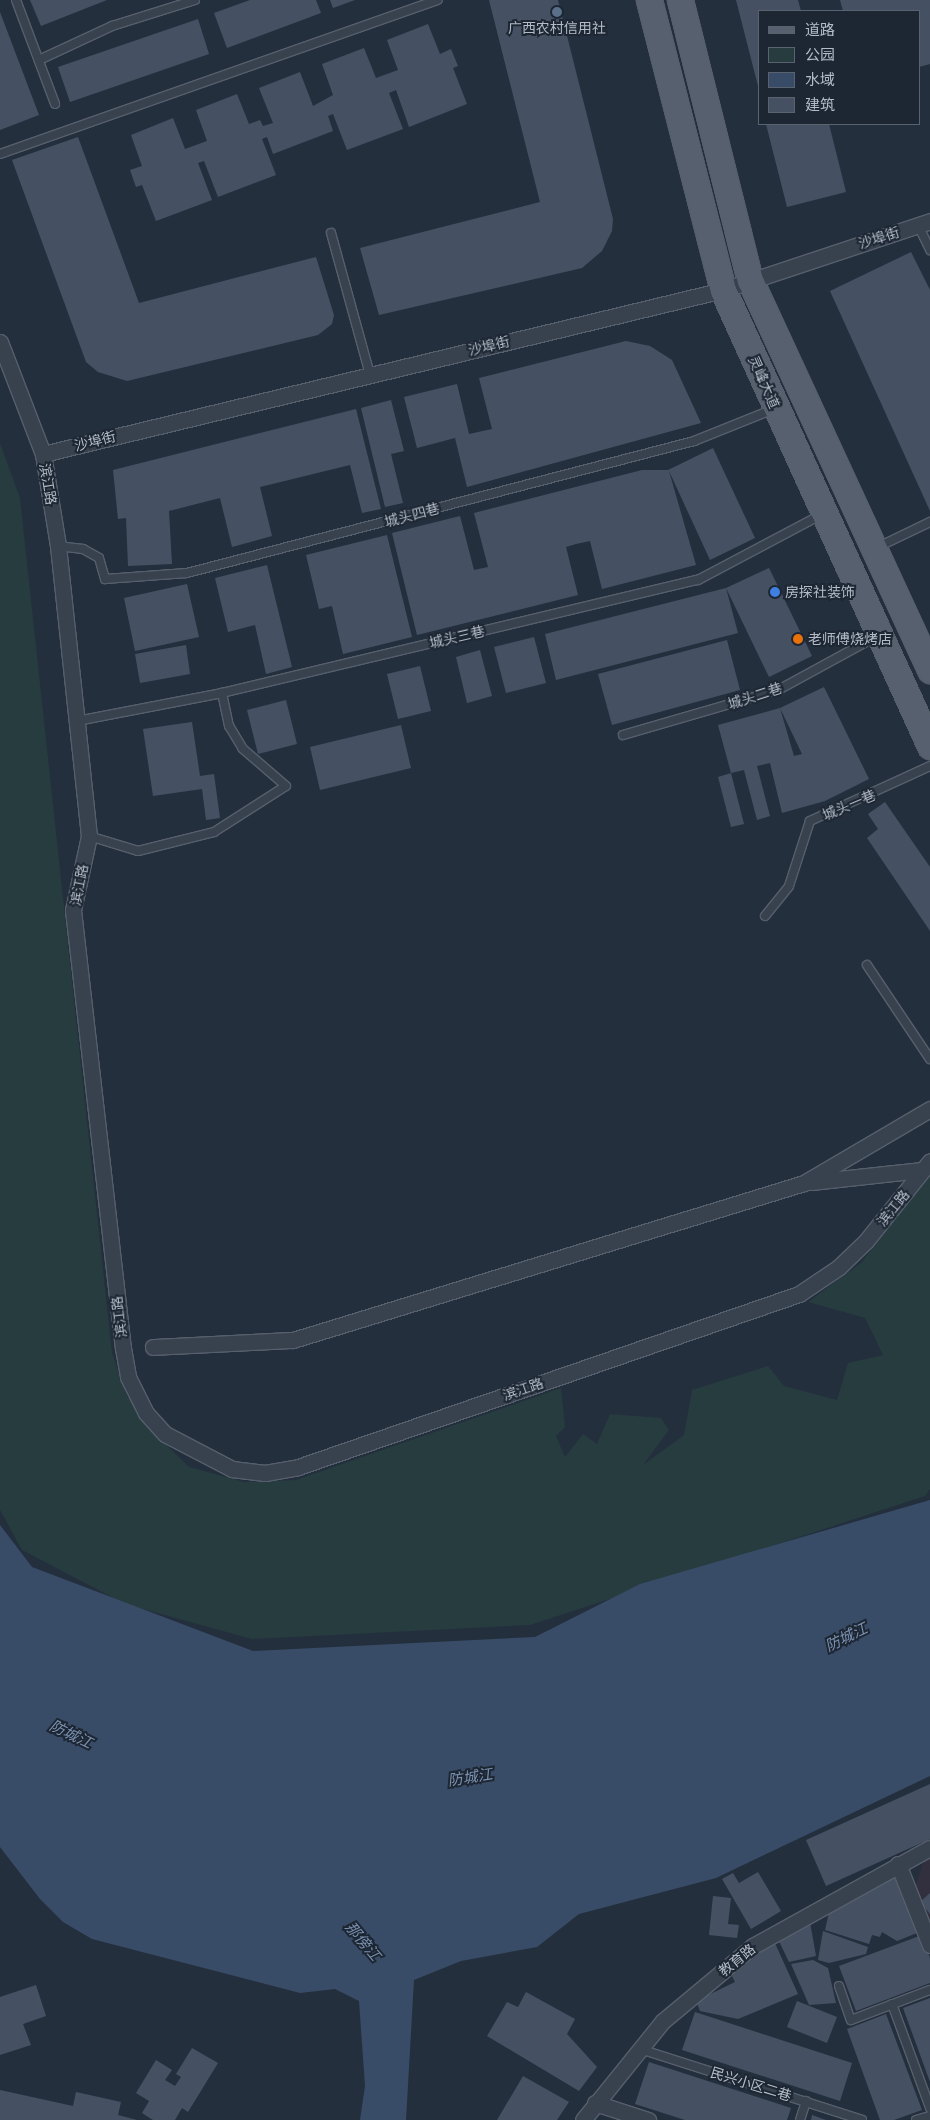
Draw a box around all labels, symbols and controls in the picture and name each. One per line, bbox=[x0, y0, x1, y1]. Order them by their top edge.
marker: 广西农村信用社 bbox=[551, 6, 563, 18]
legend bbox=[758, 10, 920, 125]
text: 道路 bbox=[805, 18, 835, 41]
place label: 广西农村信用社 bbox=[508, 20, 606, 36]
text: 公园 bbox=[805, 43, 835, 66]
text: 水域 bbox=[805, 68, 835, 91]
text: 建筑 bbox=[805, 93, 835, 116]
street label: 沙埠街 bbox=[856, 224, 902, 252]
street label: 沙埠街 bbox=[467, 333, 511, 359]
street label: 灵峰大道 bbox=[745, 353, 783, 411]
street label: 沙埠街 bbox=[73, 428, 117, 454]
street label: 滨江路 bbox=[36, 462, 60, 506]
street label: 城头四巷 bbox=[383, 500, 441, 530]
place label: 房探社装饰 bbox=[785, 584, 855, 600]
marker: 房探社装饰 bbox=[769, 586, 781, 598]
street label: 城头三巷 bbox=[428, 623, 486, 651]
place label: 老师傅烧烤店 bbox=[808, 631, 892, 647]
marker: 老师傅烧烤店 bbox=[792, 633, 804, 645]
street label: 城头二巷 bbox=[726, 679, 784, 713]
street label: 城头一巷 bbox=[820, 786, 878, 824]
street label: 滨江路 bbox=[67, 863, 91, 907]
street label: 滨江路 bbox=[873, 1186, 913, 1230]
street label: 滨江路 bbox=[108, 1295, 130, 1339]
street label: 滨江路 bbox=[500, 1374, 546, 1404]
water label: 防城江 bbox=[822, 1619, 870, 1655]
water label: 防城江 bbox=[47, 1716, 95, 1752]
water label: 防城江 bbox=[446, 1765, 494, 1789]
water label: 那傍江 bbox=[342, 1918, 384, 1964]
street label: 教育路 bbox=[715, 1940, 759, 1980]
street label: 民兴小区二巷 bbox=[708, 2064, 794, 2104]

